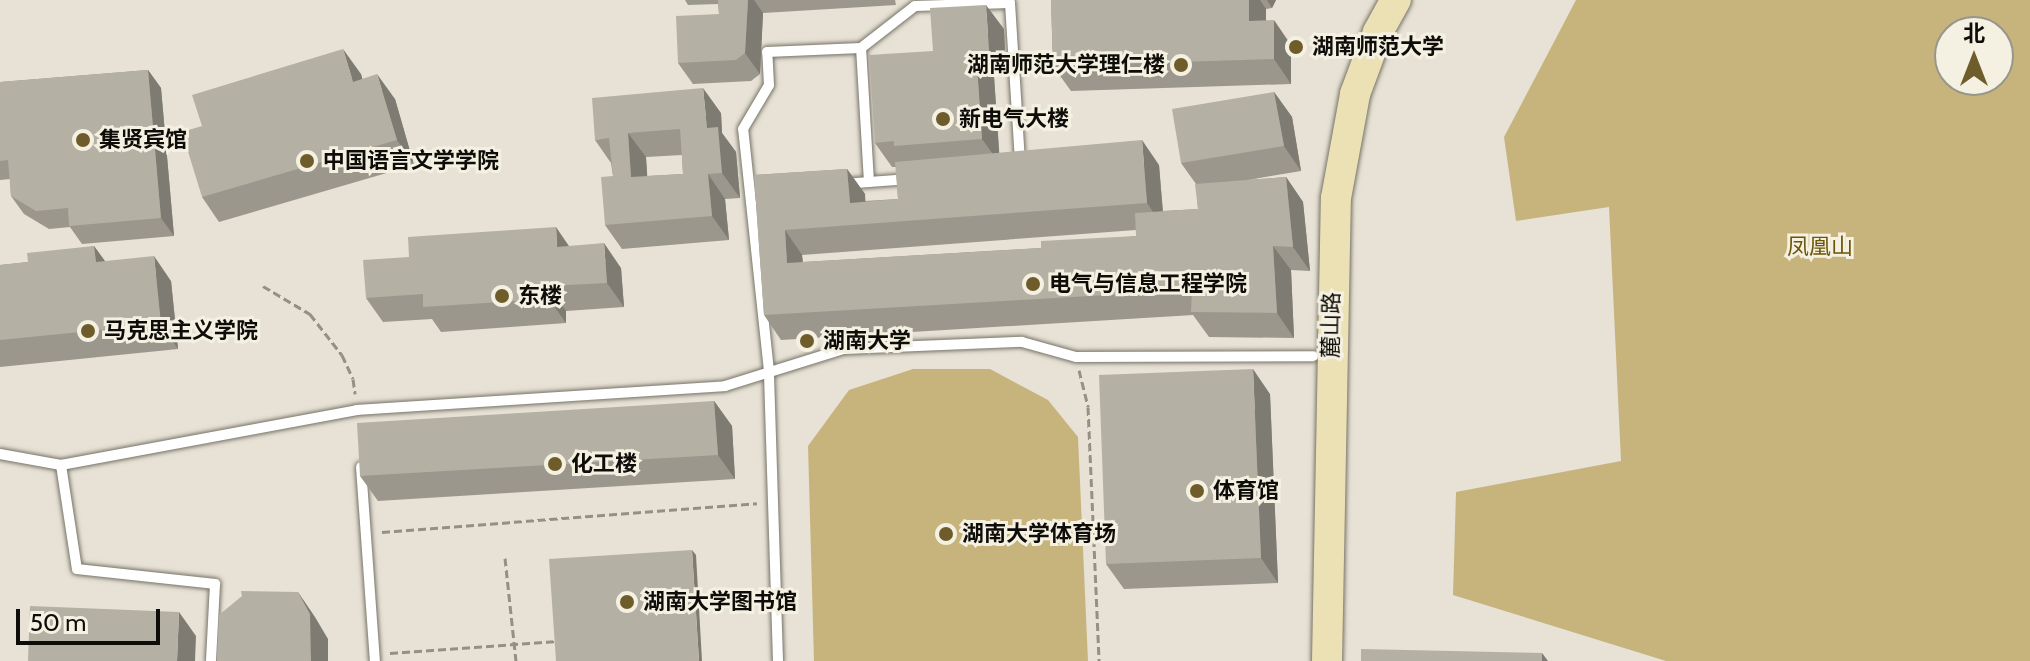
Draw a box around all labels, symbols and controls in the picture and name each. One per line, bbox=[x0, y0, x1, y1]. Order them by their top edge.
north arrow bbox=[1934, 16, 2014, 96]
text: 北 bbox=[1963, 20, 1985, 47]
place label: 湖南师范大学 bbox=[1312, 34, 1444, 60]
marker: 湖南师范大学 bbox=[1287, 38, 1305, 56]
place label: 湖南师范大学理仁楼 bbox=[967, 52, 1165, 78]
marker: 湖南师范大学理仁楼 bbox=[1172, 56, 1190, 74]
place label: 新电气大楼 bbox=[959, 106, 1069, 132]
marker: 新电气大楼 bbox=[934, 110, 952, 128]
place label: 集贤宾馆 bbox=[99, 127, 187, 153]
marker: 集贤宾馆 bbox=[74, 131, 92, 149]
place label: 中国语言文学学院 bbox=[323, 148, 499, 174]
marker: 中国语言文学学院 bbox=[298, 152, 316, 170]
park label: 凤凰山 bbox=[1787, 234, 1853, 260]
place label: 电气与信息工程学院 bbox=[1049, 271, 1247, 297]
marker: 电气与信息工程学院 bbox=[1024, 275, 1042, 293]
place label: 东楼 bbox=[518, 283, 562, 309]
marker: 东楼 bbox=[493, 287, 511, 305]
street label: 麓山路 bbox=[1317, 292, 1345, 358]
place label: 马克思主义学院 bbox=[104, 318, 258, 344]
marker: 马克思主义学院 bbox=[79, 322, 97, 340]
place label: 湖南大学 bbox=[823, 328, 911, 354]
marker: 湖南大学 bbox=[798, 332, 816, 350]
place label: 化工楼 bbox=[571, 451, 637, 477]
marker: 化工楼 bbox=[546, 455, 564, 473]
place label: 体育馆 bbox=[1213, 478, 1279, 504]
marker: 体育馆 bbox=[1188, 482, 1206, 500]
place label: 湖南大学体育场 bbox=[962, 521, 1116, 547]
marker: 湖南大学体育场 bbox=[937, 525, 955, 543]
place label: 湖南大学图书馆 bbox=[643, 589, 797, 615]
scale bar bbox=[20, 593, 164, 643]
marker: 湖南大学图书馆 bbox=[618, 593, 636, 611]
text: 50 m bbox=[30, 608, 86, 637]

